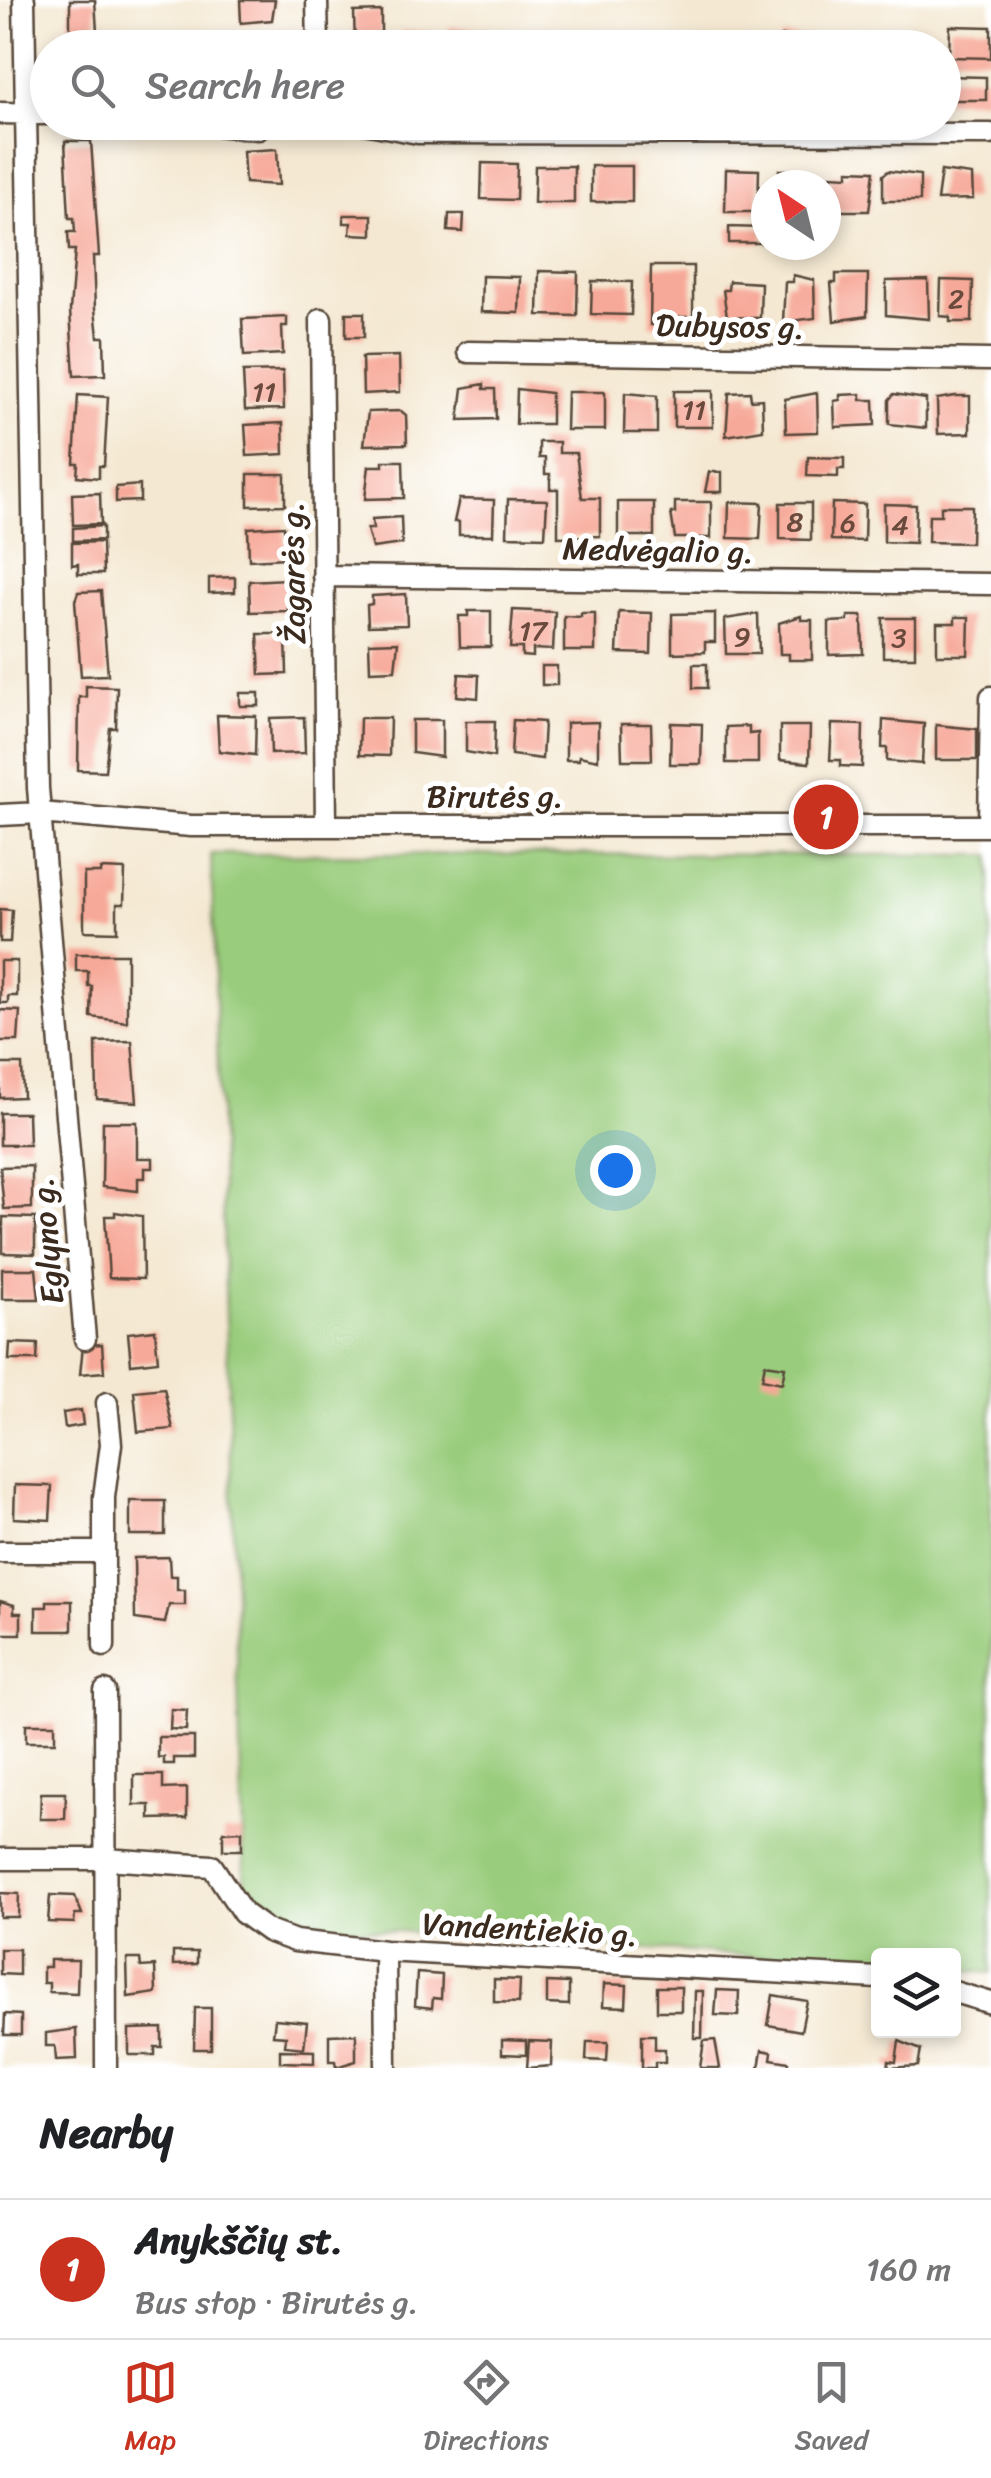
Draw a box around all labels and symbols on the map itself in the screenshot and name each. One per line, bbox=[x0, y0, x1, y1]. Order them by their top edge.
north arrow bbox=[751, 170, 841, 260]
house number: 2 bbox=[948, 274, 964, 323]
street label: Dubysos g. bbox=[655, 297, 805, 356]
house number: 11 bbox=[252, 367, 276, 416]
house number: 11 bbox=[682, 385, 706, 434]
house number: 8 bbox=[787, 497, 804, 546]
house number: 6 bbox=[840, 498, 856, 547]
house number: 4 bbox=[891, 500, 909, 549]
street label: Žagarės g. bbox=[264, 501, 323, 645]
street label: Medvėgalio g. bbox=[562, 520, 754, 581]
house number: 17 bbox=[519, 606, 549, 655]
house number: 9 bbox=[733, 612, 751, 661]
house number: 3 bbox=[891, 613, 907, 662]
street label: Birutės g. bbox=[427, 768, 564, 825]
pin: 1 bbox=[794, 780, 858, 854]
your location bbox=[590, 1145, 641, 1196]
street label: Eglyno g. bbox=[14, 1175, 81, 1307]
street label: Vandentiekio g. bbox=[421, 1895, 639, 1964]

